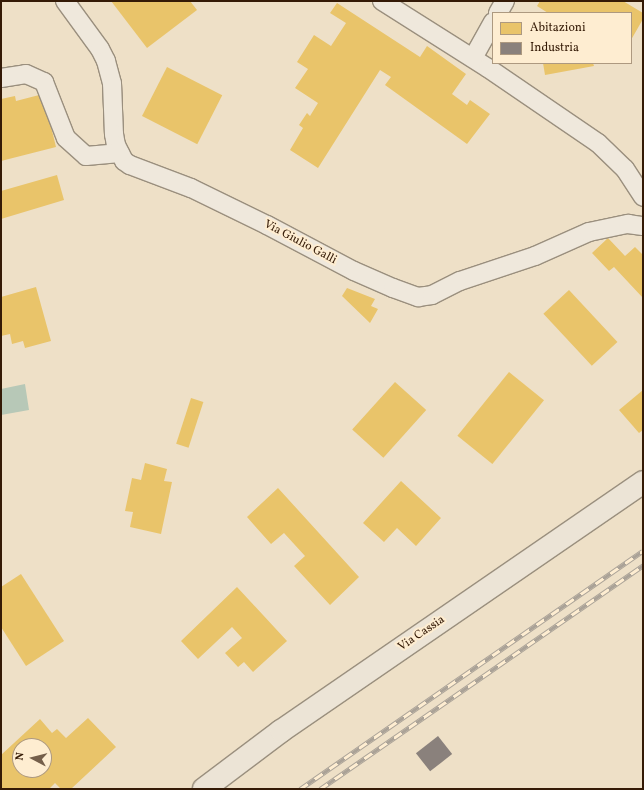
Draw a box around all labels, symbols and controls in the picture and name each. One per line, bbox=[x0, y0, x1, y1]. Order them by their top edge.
legend bbox=[492, 12, 632, 64]
text: Abitazioni bbox=[530, 20, 586, 36]
text: Industria bbox=[530, 40, 579, 56]
street label: Via Giulio Galli bbox=[261, 218, 339, 268]
street label: Via Cassia bbox=[396, 613, 448, 655]
north arrow bbox=[12, 738, 52, 778]
text: N bbox=[13, 752, 29, 761]

